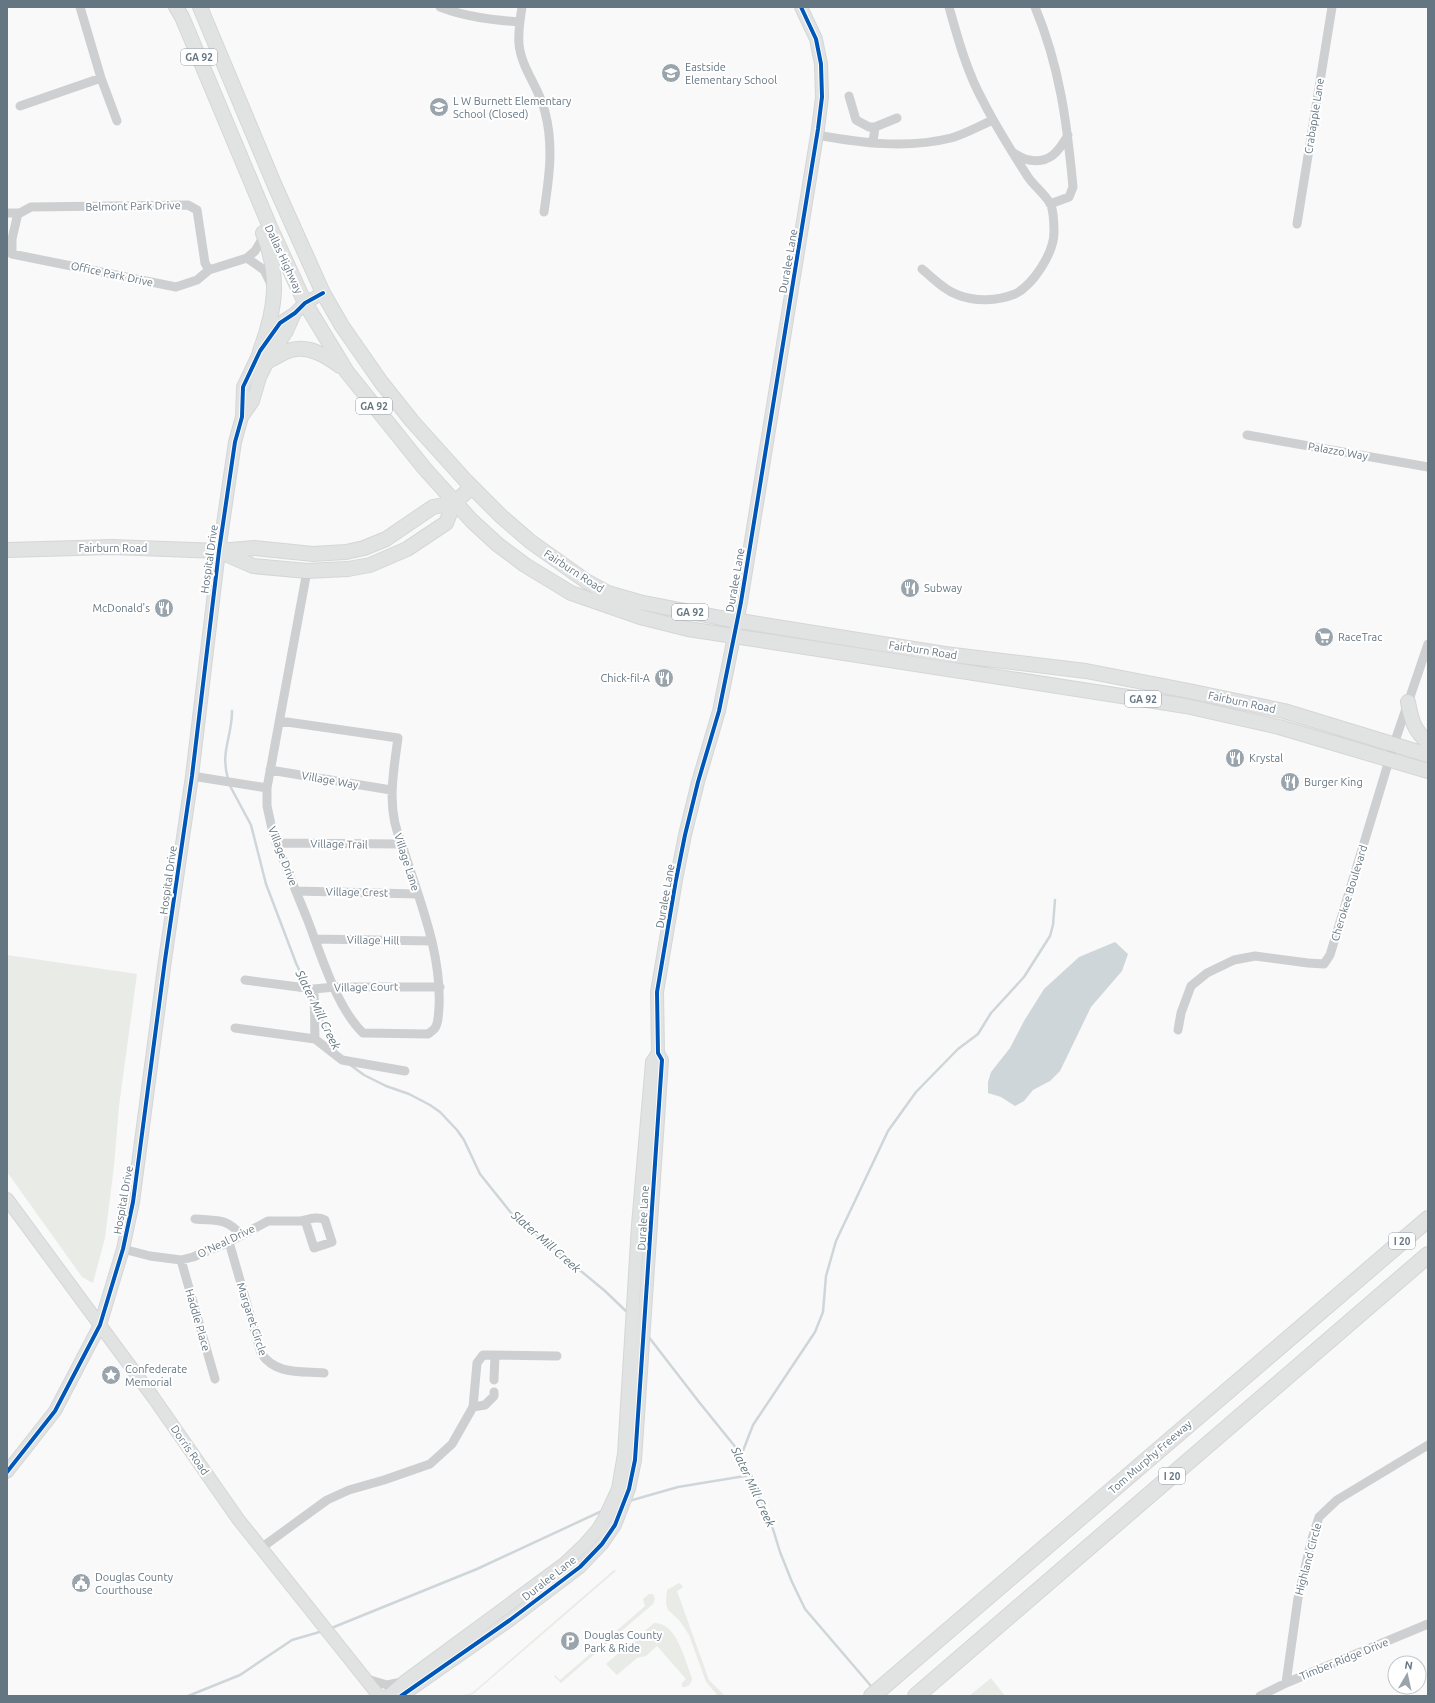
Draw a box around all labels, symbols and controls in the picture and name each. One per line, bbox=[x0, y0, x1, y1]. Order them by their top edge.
road number: GA 92 bbox=[181, 49, 217, 65]
place label: Eastside Elementary School bbox=[685, 61, 777, 86]
school or university icon: Eastside Elementary School bbox=[660, 62, 682, 84]
street label: Crabapple Lane bbox=[1302, 77, 1326, 155]
place label: L W Burnett Elementary School (Closed) bbox=[453, 95, 572, 121]
school or university icon: L W Burnett Elementary School (Closed) bbox=[428, 96, 450, 118]
street label: Belmont Park Drive bbox=[85, 199, 181, 213]
street label: Dallas Highway bbox=[263, 223, 305, 296]
street label: Duralee Lane bbox=[776, 228, 800, 294]
street label: Office Park Drive bbox=[70, 259, 154, 289]
road number: GA 92 bbox=[356, 398, 392, 414]
street label: Palazzo Way bbox=[1307, 440, 1370, 462]
street label: Hospital Drive bbox=[198, 524, 220, 594]
street label: Fairburn Road bbox=[79, 542, 147, 554]
street label: Fairburn Road bbox=[542, 547, 606, 595]
street label: Duralee Lane bbox=[723, 547, 747, 613]
restaurant icon: Subway bbox=[899, 577, 921, 599]
place label: Subway bbox=[924, 582, 963, 594]
restaurant icon: McDonald's bbox=[153, 597, 175, 619]
place label: McDonald's bbox=[92, 602, 150, 614]
road number: GA 92 bbox=[672, 604, 708, 620]
supermarket icon: RaceTrac bbox=[1313, 626, 1335, 648]
place label: RaceTrac bbox=[1338, 631, 1382, 643]
street label: Fairburn Road bbox=[888, 639, 958, 661]
restaurant icon: Chick-fil-A bbox=[653, 667, 675, 689]
place label: Chick-fil-A bbox=[601, 672, 651, 684]
street label: Fairburn Road bbox=[1207, 689, 1277, 715]
road number: GA 92 bbox=[1125, 691, 1161, 707]
restaurant icon: Krystal bbox=[1224, 747, 1246, 769]
place label: Krystal bbox=[1249, 752, 1283, 764]
street label: Village Way bbox=[301, 769, 360, 791]
restaurant icon: Burger King bbox=[1279, 771, 1301, 793]
place label: Burger King bbox=[1304, 776, 1363, 788]
street label: Village Drive bbox=[266, 825, 300, 887]
street label: Village Lane bbox=[392, 832, 422, 892]
street label: Village Trail bbox=[310, 837, 368, 851]
street label: Cherokee Boulevard bbox=[1329, 843, 1369, 943]
street label: Hospital Drive bbox=[157, 845, 179, 915]
street label: Duralee Lane bbox=[653, 863, 677, 929]
street label: Village Crest bbox=[326, 885, 389, 899]
street label: Village Hill bbox=[347, 934, 399, 946]
water label: Slater Mill Creek bbox=[293, 967, 344, 1052]
street label: Village Court bbox=[334, 980, 399, 994]
street label: Hospital Drive bbox=[111, 1165, 135, 1235]
street label: Duralee Lane bbox=[635, 1185, 651, 1251]
water label: Slater Mill Creek bbox=[509, 1208, 584, 1276]
street label: O'Neal Drive bbox=[195, 1222, 257, 1260]
road number: I 20 bbox=[1389, 1233, 1415, 1249]
street label: Margaret Circle bbox=[235, 1281, 269, 1357]
street label: Haddle Place bbox=[183, 1288, 213, 1352]
place label: Confederate Memorial bbox=[125, 1363, 187, 1388]
place icon: Confederate Memorial bbox=[100, 1364, 122, 1386]
street label: Tom Murphy Freeway bbox=[1106, 1417, 1194, 1496]
street label: Dorris Road bbox=[168, 1423, 212, 1477]
water label: Slater Mill Creek bbox=[729, 1444, 778, 1530]
road number: I 20 bbox=[1159, 1468, 1185, 1484]
street label: Highland Circle bbox=[1293, 1522, 1323, 1596]
street label: Duralee Lane bbox=[520, 1553, 578, 1603]
place label: Douglas County Courthouse bbox=[95, 1571, 174, 1596]
public building icon: Douglas County Courthouse bbox=[70, 1572, 92, 1594]
place label: Douglas County Park & Ride bbox=[584, 1629, 663, 1654]
parking icon: Douglas County Park & Ride bbox=[559, 1630, 581, 1652]
street label: Timber Ridge Drive bbox=[1298, 1636, 1390, 1682]
north arrow bbox=[1387, 1655, 1427, 1695]
text: N bbox=[1404, 1659, 1414, 1672]

